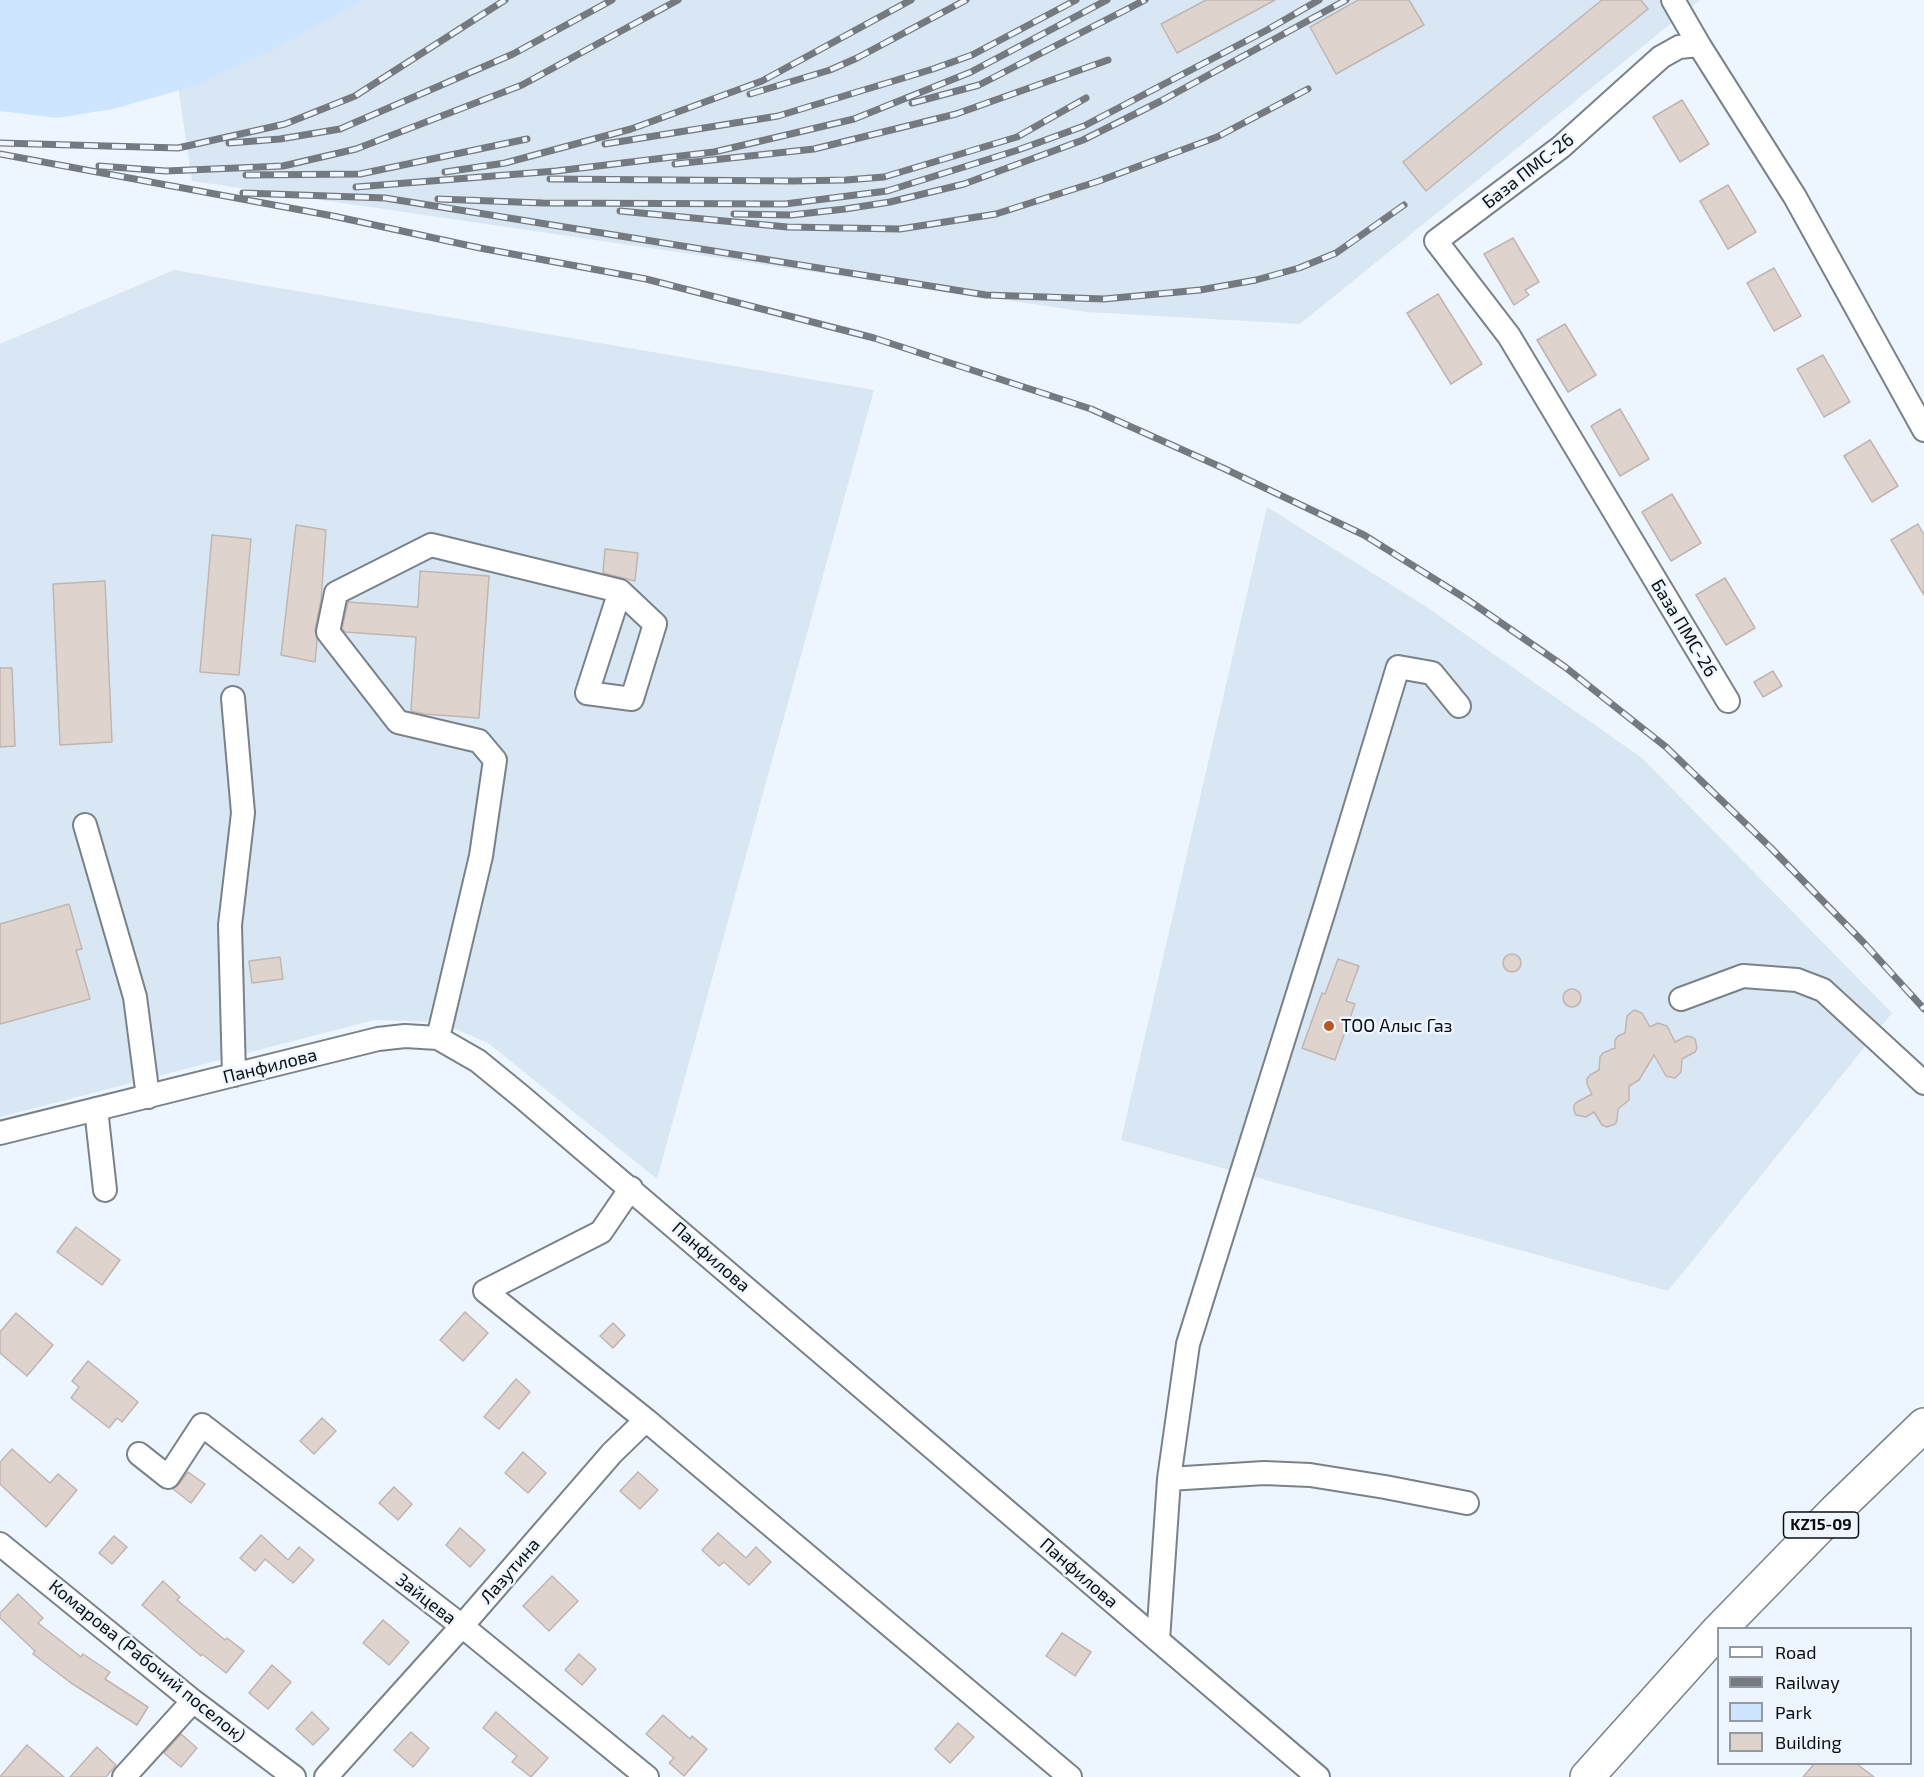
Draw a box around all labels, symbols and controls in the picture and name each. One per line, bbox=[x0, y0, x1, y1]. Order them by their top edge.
street label: База ПМС-26 bbox=[1478, 129, 1578, 213]
street label: База ПМС-26 bbox=[1646, 575, 1722, 681]
place label: ТОО Алыс Газ bbox=[1341, 1015, 1453, 1037]
marker: ТОО Алыс Газ bbox=[1322, 1019, 1336, 1033]
street label: Панфилова bbox=[221, 1044, 319, 1088]
street label: Панфилова bbox=[668, 1217, 754, 1297]
road number: KZ15-09 bbox=[1784, 1512, 1858, 1538]
street label: Панфилова bbox=[1036, 1533, 1122, 1613]
street label: Лазутина bbox=[476, 1534, 544, 1608]
street label: Зайцева bbox=[392, 1569, 460, 1629]
street label: Комарова (Рабочий поселок) bbox=[44, 1575, 250, 1747]
legend bbox=[1717, 1627, 1912, 1765]
text: Road bbox=[1775, 1641, 1816, 1663]
text: Railway bbox=[1775, 1671, 1840, 1693]
text: Park bbox=[1775, 1701, 1812, 1723]
text: Building bbox=[1775, 1731, 1842, 1753]

